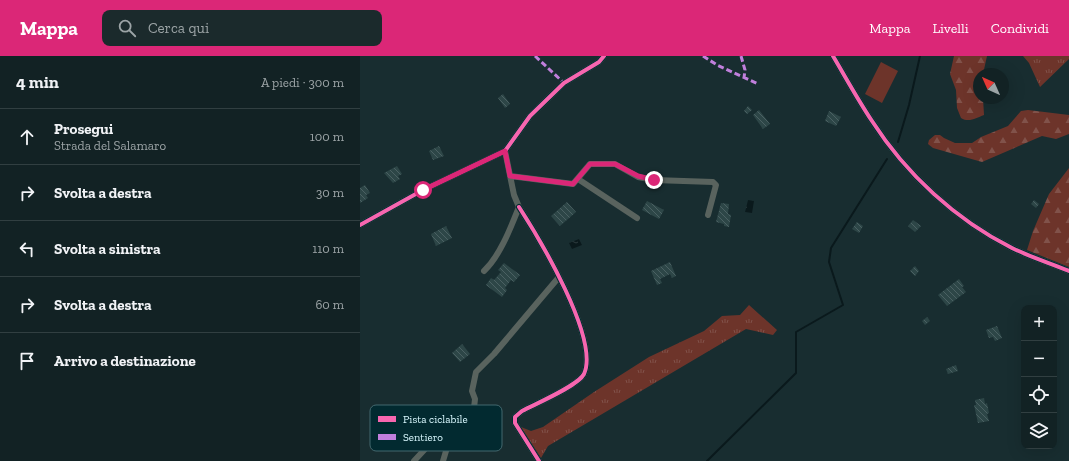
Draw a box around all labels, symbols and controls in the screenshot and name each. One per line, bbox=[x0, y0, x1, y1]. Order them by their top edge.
search box bbox=[102, 10, 382, 46]
text: Mappa bbox=[20, 17, 78, 40]
icon: search bbox=[116, 17, 138, 39]
text: Cerca qui bbox=[148, 19, 209, 37]
text: Mappa bbox=[869, 20, 910, 37]
text: Livelli bbox=[932, 20, 969, 37]
text: Condividi bbox=[991, 20, 1049, 37]
north arrow bbox=[973, 68, 1009, 104]
text: 4 min bbox=[16, 72, 59, 92]
text: A piedi · 300 m bbox=[261, 75, 344, 90]
text: Prosegui bbox=[54, 120, 113, 138]
icon: ahead bbox=[16, 126, 38, 148]
text: 100 m bbox=[310, 129, 344, 144]
text: Strada del Salamaro bbox=[54, 138, 166, 153]
route end bbox=[645, 171, 663, 189]
route start bbox=[414, 181, 432, 199]
icon: right bbox=[16, 182, 38, 204]
text: Svolta a destra bbox=[54, 184, 152, 202]
text: 30 m bbox=[316, 185, 344, 200]
icon: left bbox=[16, 238, 38, 260]
text: Svolta a sinistra bbox=[54, 240, 161, 258]
text: 110 m bbox=[312, 241, 344, 256]
icon: right bbox=[16, 294, 38, 316]
text: Svolta a destra bbox=[54, 296, 152, 314]
text: 60 m bbox=[315, 297, 344, 312]
map controls bbox=[1021, 305, 1057, 449]
button: + bbox=[1021, 305, 1057, 341]
button: − bbox=[1021, 341, 1057, 377]
icon: arrive bbox=[16, 350, 38, 372]
text: Arrivo a destinazione bbox=[54, 352, 196, 370]
button: locate bbox=[1021, 377, 1057, 413]
legend bbox=[370, 405, 502, 451]
text: Pista ciclabile bbox=[403, 413, 468, 426]
button: layers bbox=[1021, 413, 1057, 449]
text: Sentiero bbox=[403, 431, 443, 444]

